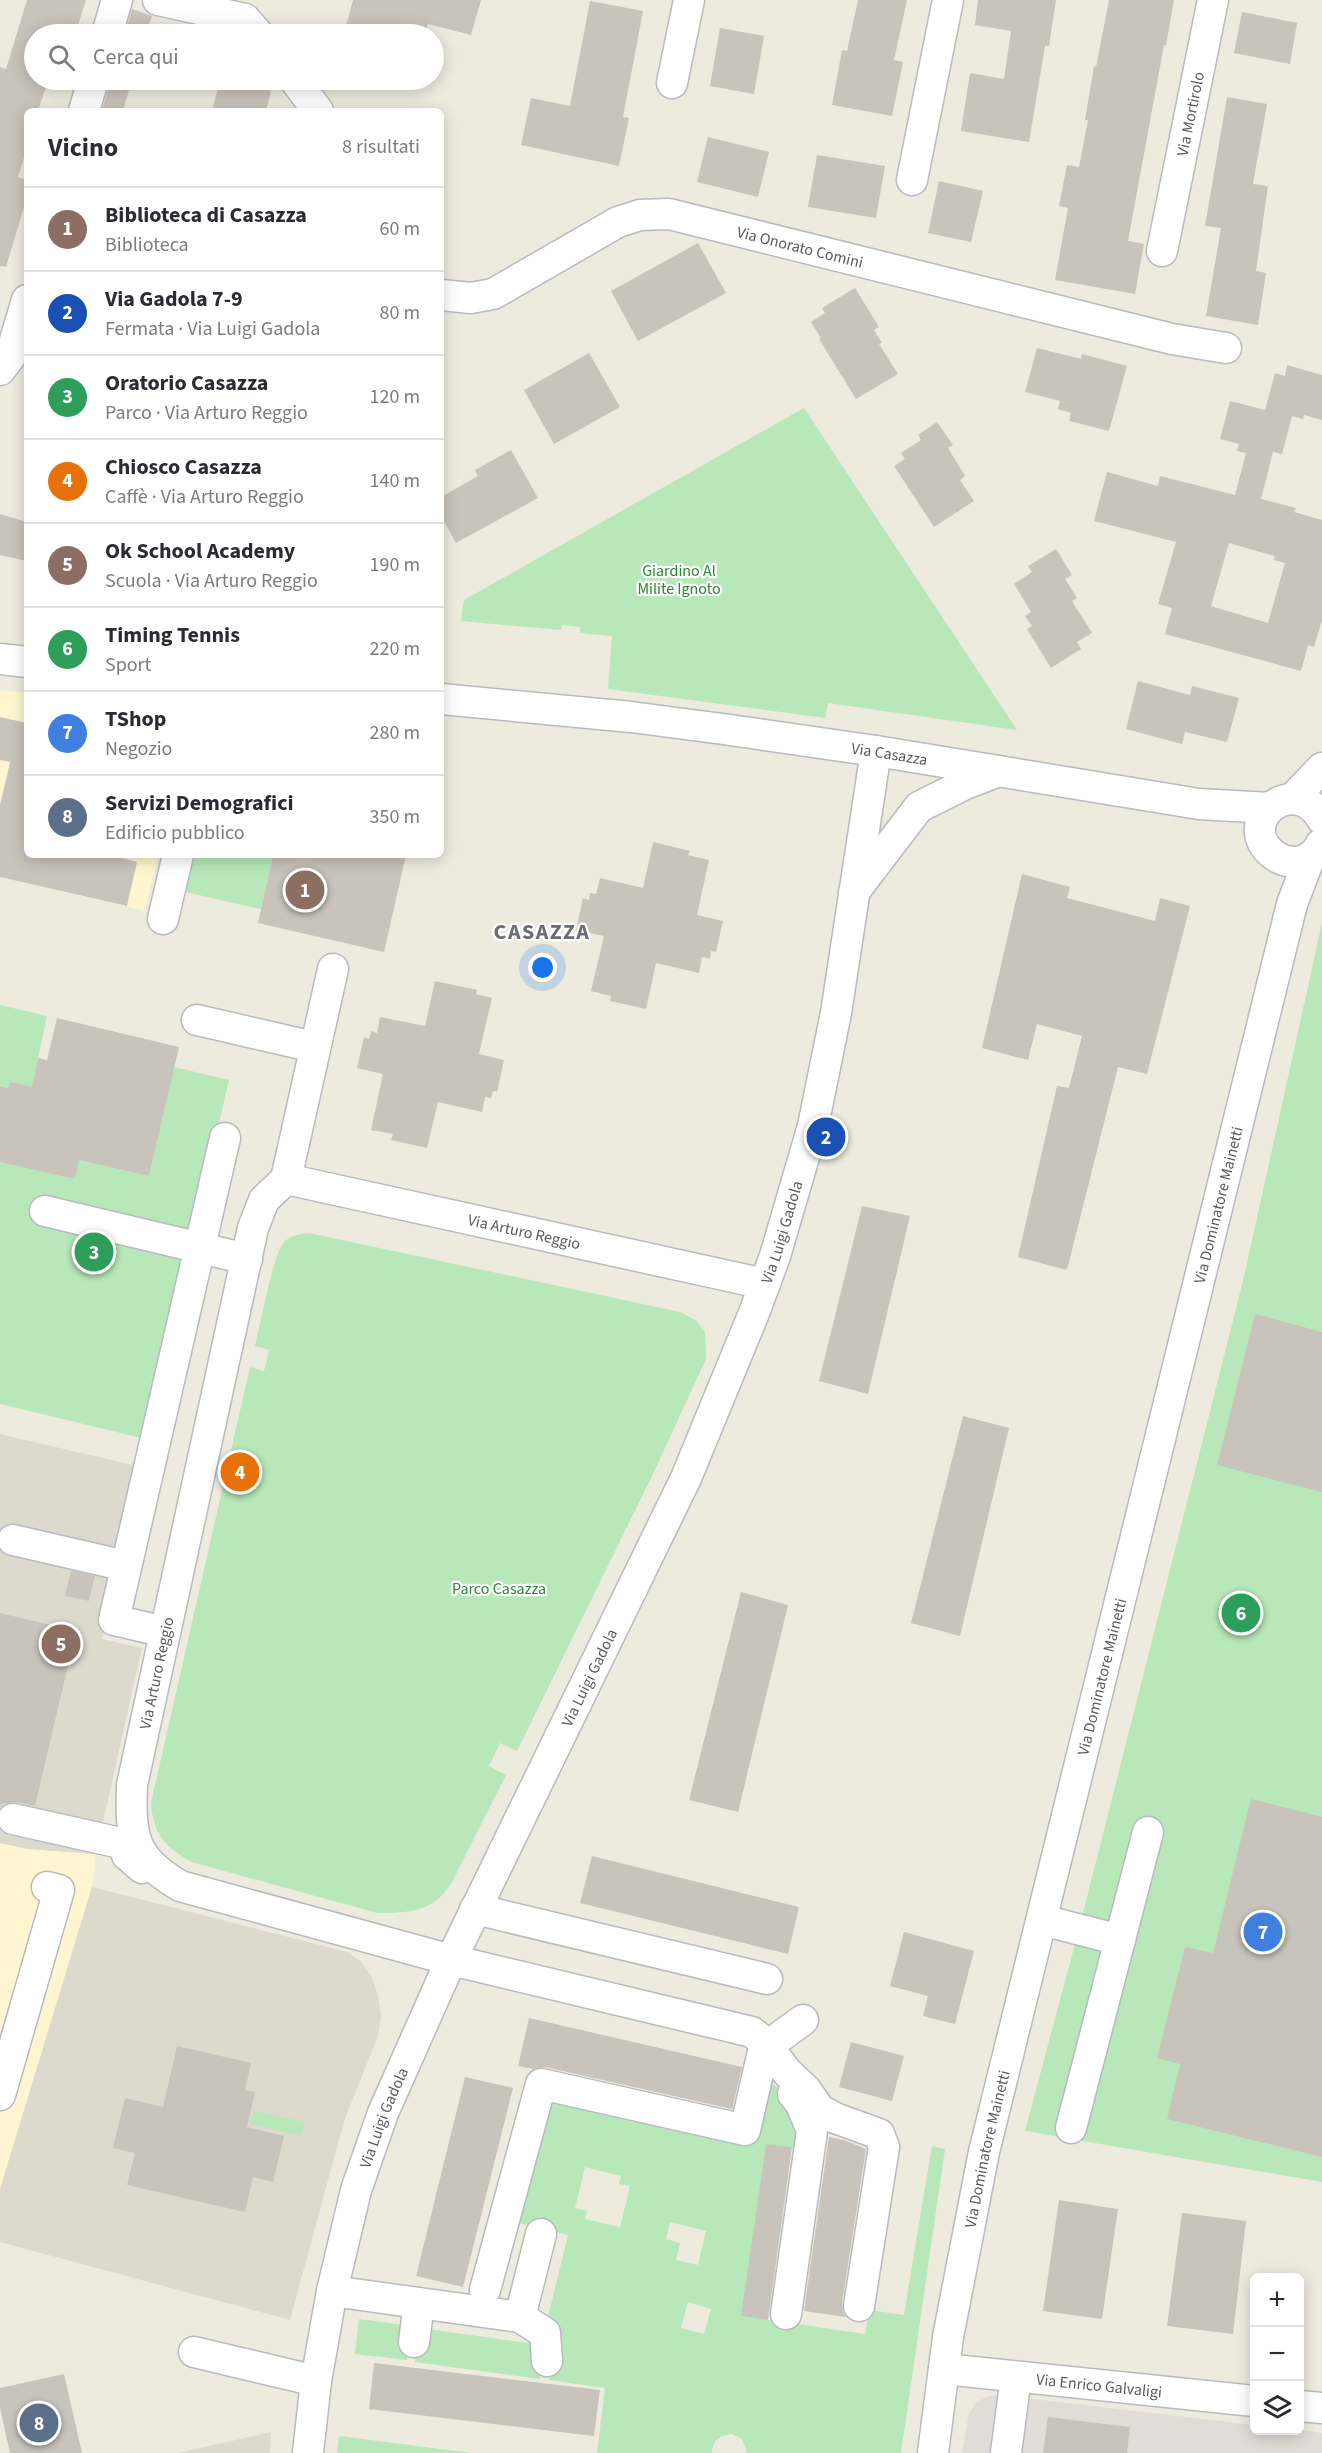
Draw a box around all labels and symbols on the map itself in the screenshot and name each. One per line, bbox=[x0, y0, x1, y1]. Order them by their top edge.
street label: Via Mortirolo bbox=[1172, 70, 1210, 158]
street label: Via Onorato Comini bbox=[734, 221, 865, 274]
park label: Giardino Al Milite Ignoto bbox=[637, 560, 721, 600]
street label: Via Casazza bbox=[850, 738, 929, 771]
pin: 1 bbox=[286, 868, 324, 912]
district label: CASAZZA bbox=[494, 916, 590, 948]
your location bbox=[528, 953, 557, 982]
pin: 2 bbox=[806, 1114, 846, 1160]
street label: Via Dominatore Mainetti bbox=[1189, 1124, 1249, 1286]
street label: Via Luigi Gadola bbox=[756, 1178, 808, 1287]
street label: Via Arturo Reggio bbox=[466, 1209, 582, 1255]
pin: 3 bbox=[74, 1230, 113, 1274]
pin: 4 bbox=[220, 1450, 260, 1494]
park label: Parco Casazza bbox=[452, 1578, 546, 1600]
pin: 6 bbox=[1222, 1590, 1260, 1636]
street label: Via Dominatore Mainetti bbox=[1072, 1596, 1132, 1758]
street label: Via Arturo Reggio bbox=[134, 1615, 180, 1732]
pin: 5 bbox=[42, 1622, 80, 1666]
street label: Via Luigi Gadola bbox=[556, 1625, 623, 1731]
pin: 7 bbox=[1244, 1910, 1282, 1954]
street label: Via Luigi Gadola bbox=[355, 2064, 414, 2171]
street label: Via Dominatore Mainetti bbox=[959, 2068, 1016, 2230]
street label: Via Enrico Galvaligi bbox=[1035, 2369, 1163, 2403]
pin: 8 bbox=[20, 2400, 58, 2446]

